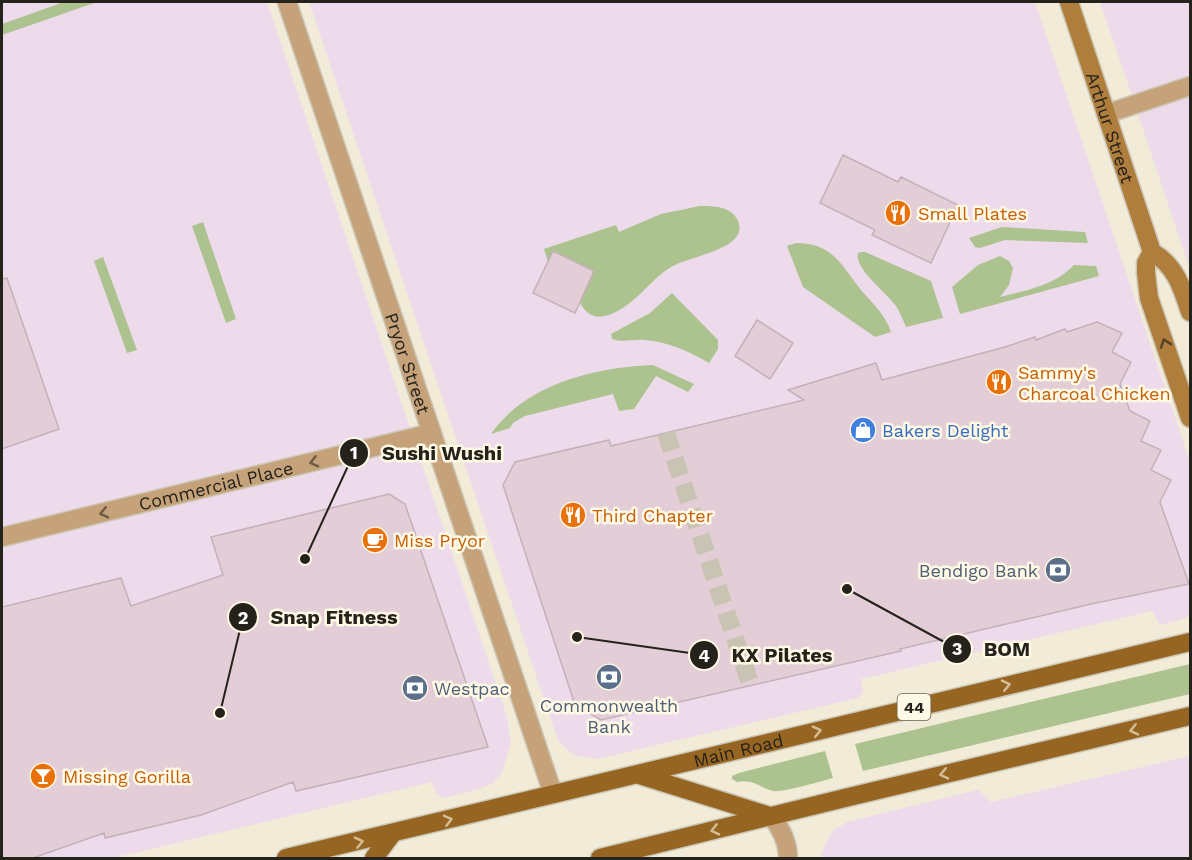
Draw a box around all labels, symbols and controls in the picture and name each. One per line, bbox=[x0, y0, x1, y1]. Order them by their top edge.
street label: Arthur Street bbox=[1082, 69, 1139, 186]
restaurant icon: Small Plates bbox=[883, 198, 913, 228]
place label: Small Plates bbox=[918, 203, 1027, 224]
street label: Pryor Street bbox=[382, 310, 435, 417]
one-way arrow bbox=[1159, 338, 1172, 349]
place label: Sammy's Charcoal Chicken bbox=[1018, 362, 1171, 404]
restaurant icon: Sammy's Charcoal Chicken bbox=[984, 367, 1014, 397]
shop icon: Bakers Delight bbox=[848, 415, 878, 445]
place label: Bakers Delight bbox=[882, 420, 1009, 441]
callout: Sushi Wushi bbox=[339, 434, 514, 472]
text: Sushi Wushi bbox=[382, 441, 502, 465]
text: 1 bbox=[350, 442, 358, 463]
one-way arrow bbox=[309, 455, 319, 468]
street label: Commercial Place bbox=[136, 456, 295, 514]
restaurant icon: Third Chapter bbox=[558, 500, 588, 530]
one-way arrow bbox=[99, 505, 109, 518]
place label: Third Chapter bbox=[592, 505, 713, 526]
cafe icon: Miss Pryor bbox=[360, 525, 390, 555]
place label: Miss Pryor bbox=[394, 530, 485, 551]
bank icon: Bendigo Bank bbox=[1043, 555, 1073, 585]
place label: Bendigo Bank bbox=[919, 560, 1038, 581]
callout: Snap Fitness bbox=[228, 598, 409, 636]
text: Snap Fitness bbox=[270, 605, 398, 629]
text: 2 bbox=[238, 607, 248, 628]
callout: BOM bbox=[942, 630, 1042, 668]
callout: KX Pilates bbox=[689, 636, 844, 674]
text: BOM bbox=[984, 637, 1030, 661]
text: 3 bbox=[952, 638, 962, 659]
text: KX Pilates bbox=[732, 643, 833, 667]
text: 4 bbox=[698, 645, 710, 666]
bank icon: Commonwealth Bank bbox=[594, 662, 624, 692]
bank icon: Westpac bbox=[400, 673, 430, 703]
place label: Westpac bbox=[434, 678, 510, 699]
one-way arrow bbox=[1001, 680, 1011, 693]
road number: 44 bbox=[898, 694, 930, 720]
place label: Commonwealth Bank bbox=[540, 695, 678, 737]
one-way arrow bbox=[1129, 722, 1139, 735]
one-way arrow bbox=[811, 726, 821, 739]
street label: Main Road bbox=[691, 729, 785, 771]
bar icon: Missing Gorilla bbox=[28, 761, 58, 791]
place label: Missing Gorilla bbox=[63, 766, 191, 787]
one-way arrow bbox=[939, 767, 949, 780]
one-way arrow bbox=[442, 815, 453, 827]
one-way arrow bbox=[711, 823, 721, 836]
one-way arrow bbox=[354, 836, 364, 849]

